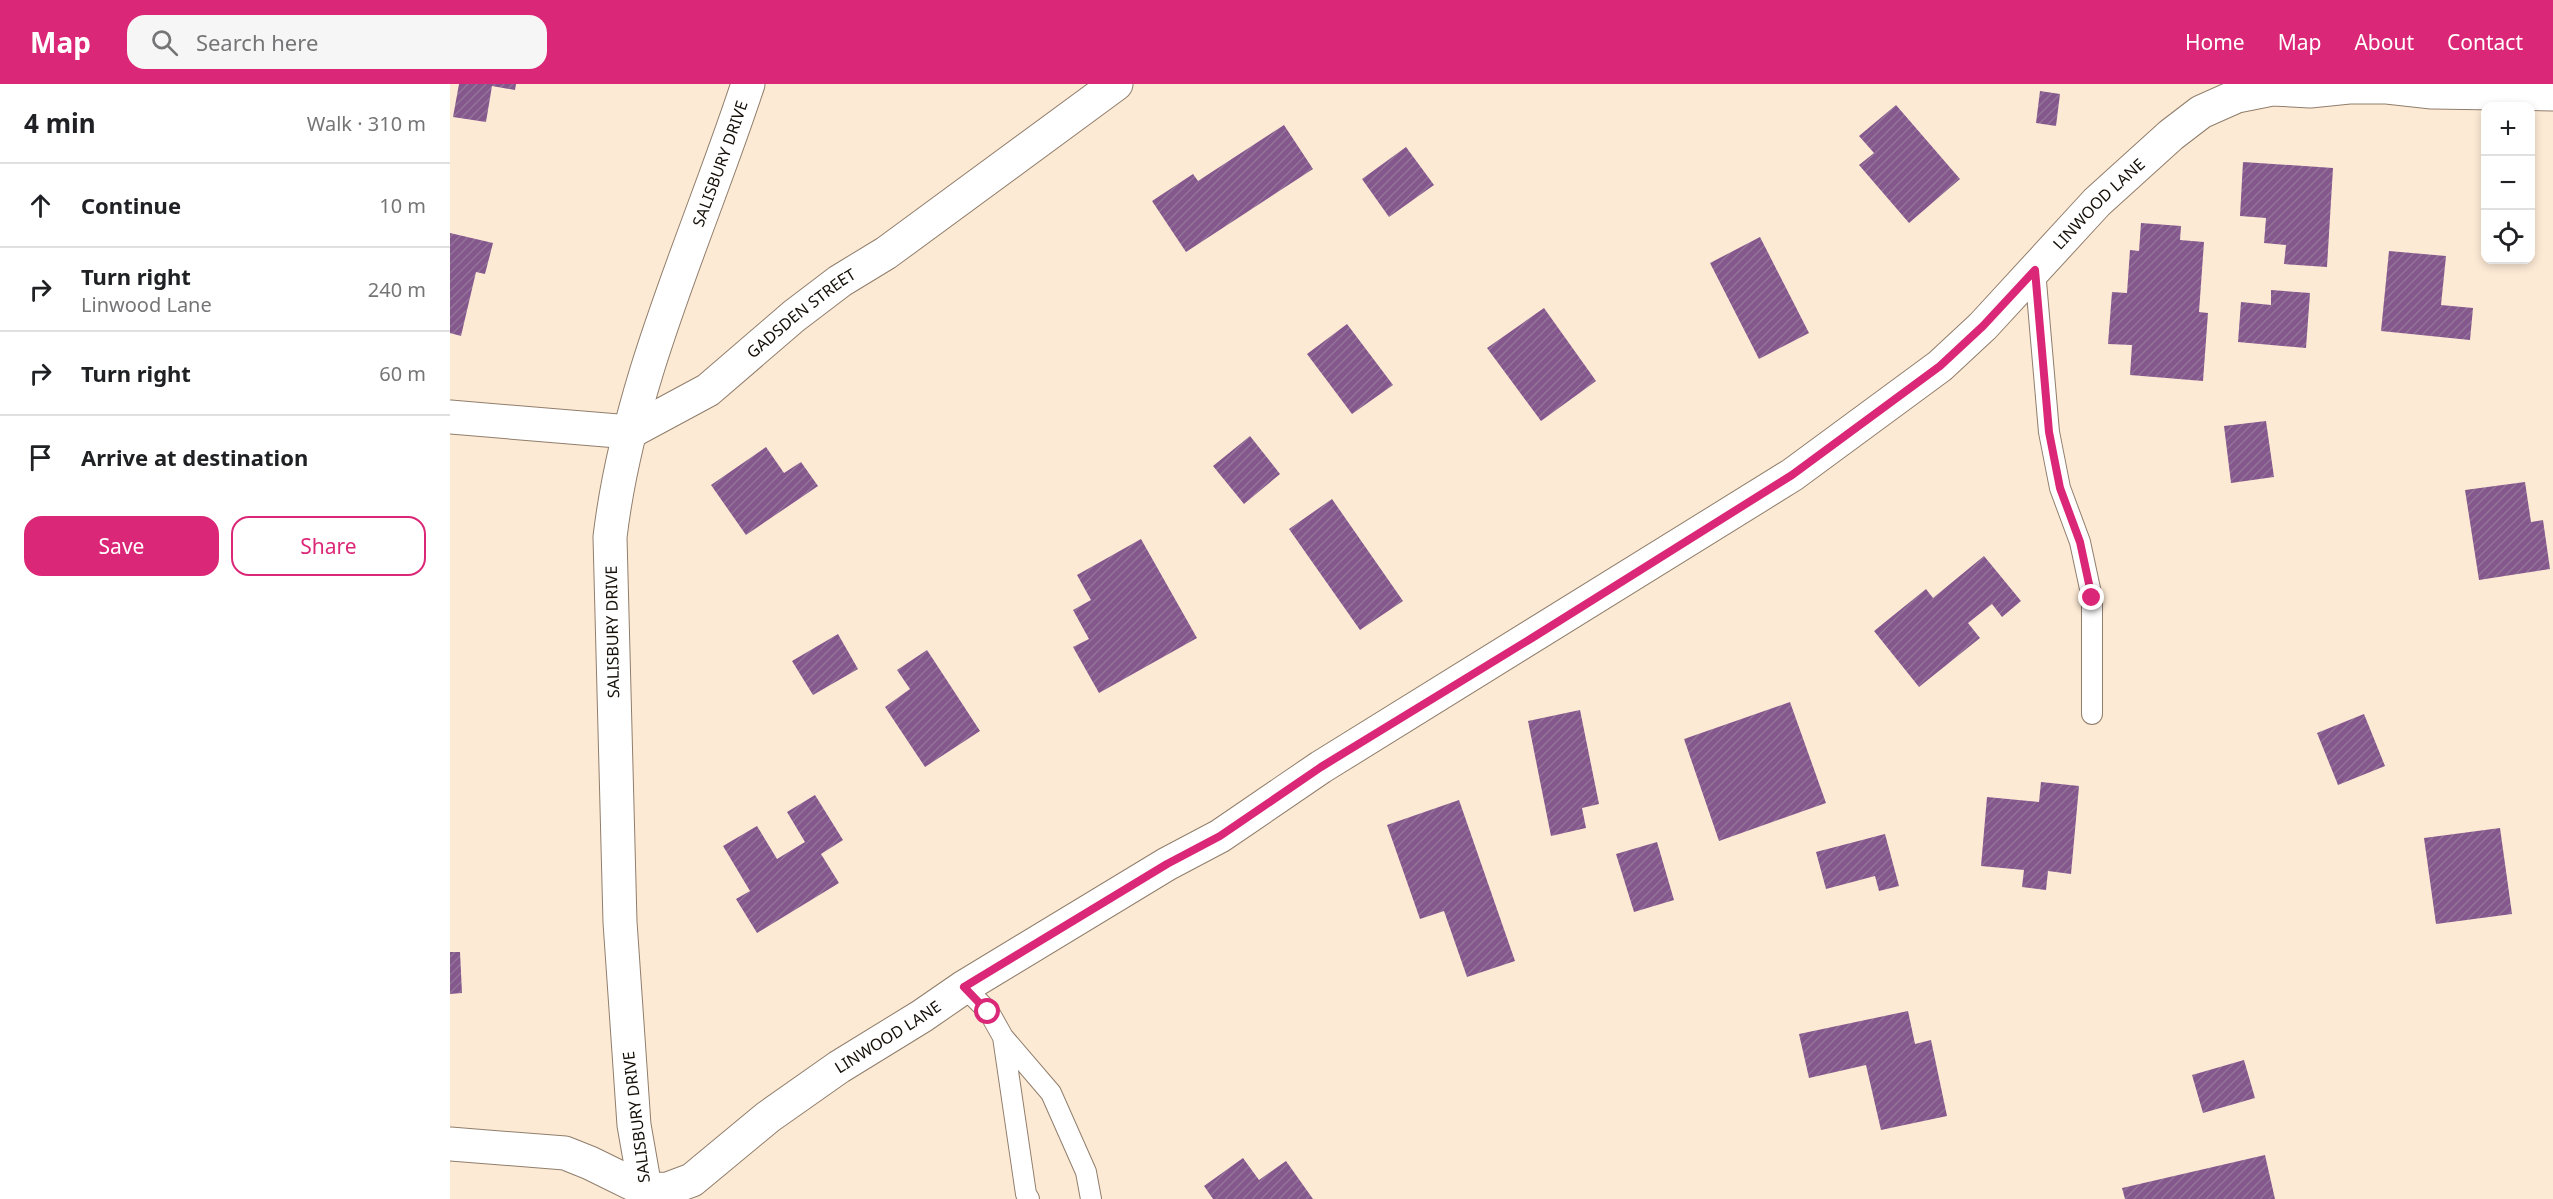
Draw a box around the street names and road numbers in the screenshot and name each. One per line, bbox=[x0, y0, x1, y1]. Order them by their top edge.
street label: SALISBURY DRIVE bbox=[687, 98, 753, 230]
street label: LINWOOD LANE bbox=[2048, 153, 2149, 254]
street label: GADSDEN STREET bbox=[742, 263, 860, 363]
street label: SALISBURY DRIVE bbox=[600, 566, 624, 698]
street label: LINWOOD LANE bbox=[830, 995, 945, 1078]
street label: SALISBURY DRIVE bbox=[617, 1050, 655, 1184]

